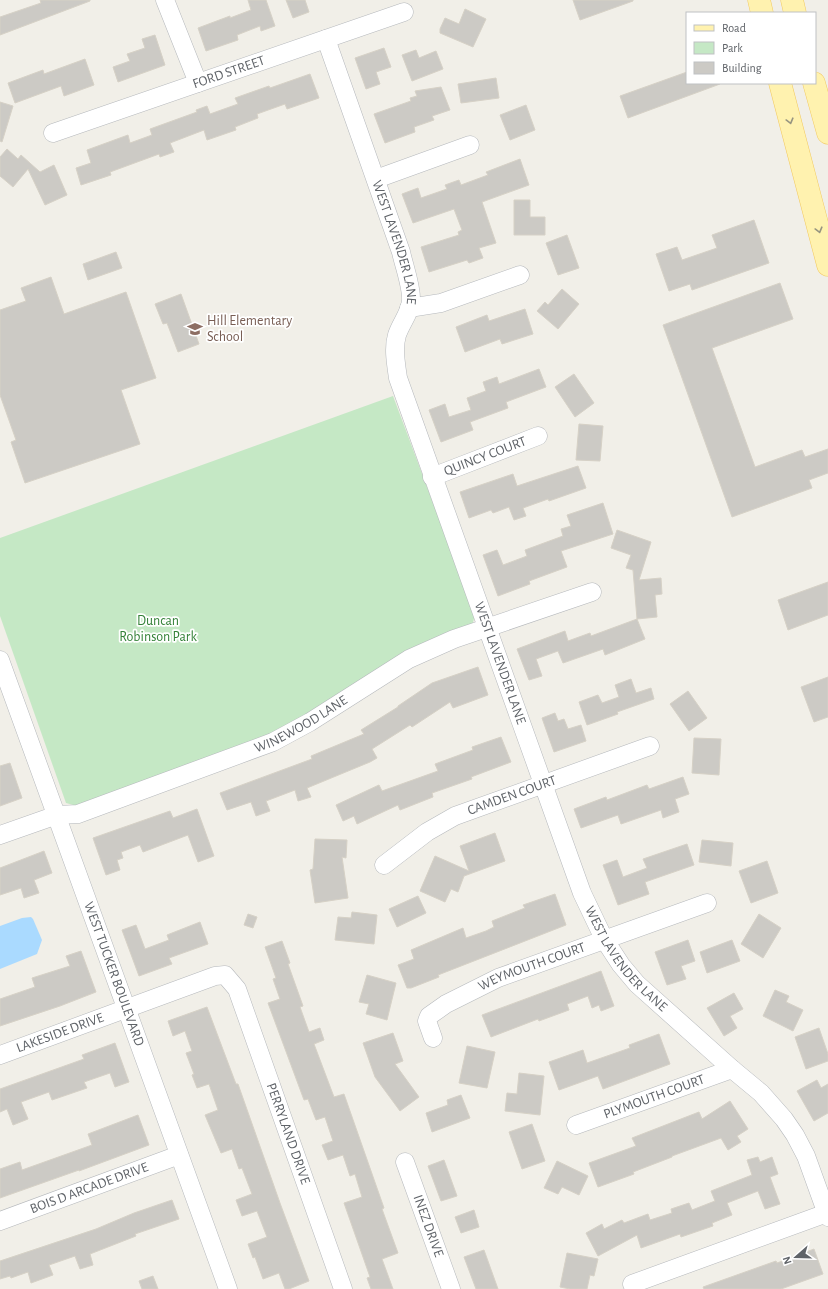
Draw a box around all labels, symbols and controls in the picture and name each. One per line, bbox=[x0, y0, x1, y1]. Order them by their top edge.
legend bbox=[686, 12, 816, 84]
text: Road bbox=[722, 22, 746, 34]
text: Park bbox=[722, 42, 743, 54]
street label: FORD STREET bbox=[191, 53, 267, 91]
text: Building bbox=[722, 62, 762, 74]
one-way arrow bbox=[786, 118, 794, 124]
street label: WEST LAVENDER LANE bbox=[369, 179, 418, 305]
one-way arrow bbox=[814, 226, 823, 233]
place label: Hill Elementary School bbox=[207, 314, 292, 344]
school or university icon: Hill Elementary School bbox=[186, 320, 204, 338]
street label: QUINCY COURT bbox=[442, 434, 528, 479]
street label: WEST LAVENDER LANE bbox=[472, 600, 528, 726]
park label: Duncan Robinson Park bbox=[119, 614, 197, 644]
street label: WINEWOOD LANE bbox=[252, 693, 350, 755]
street label: CAMDEN COURT bbox=[466, 773, 558, 818]
street label: WEST TUCKER BOULEVARD bbox=[81, 900, 146, 1048]
street label: WEST LAVENDER LANE bbox=[582, 904, 670, 1014]
street label: WEYMOUTH COURT bbox=[476, 940, 587, 994]
street label: LAKESIDE DRIVE bbox=[15, 1010, 106, 1055]
street label: PLYMOUTH COURT bbox=[602, 1072, 707, 1122]
street label: PERRYLAND DRIVE bbox=[264, 1081, 313, 1186]
street label: BOIS D ARCADE DRIVE bbox=[28, 1160, 150, 1216]
street label: INEZ DRIVE bbox=[411, 1193, 446, 1259]
north arrow bbox=[776, 1237, 816, 1277]
text: N bbox=[781, 1255, 794, 1266]

